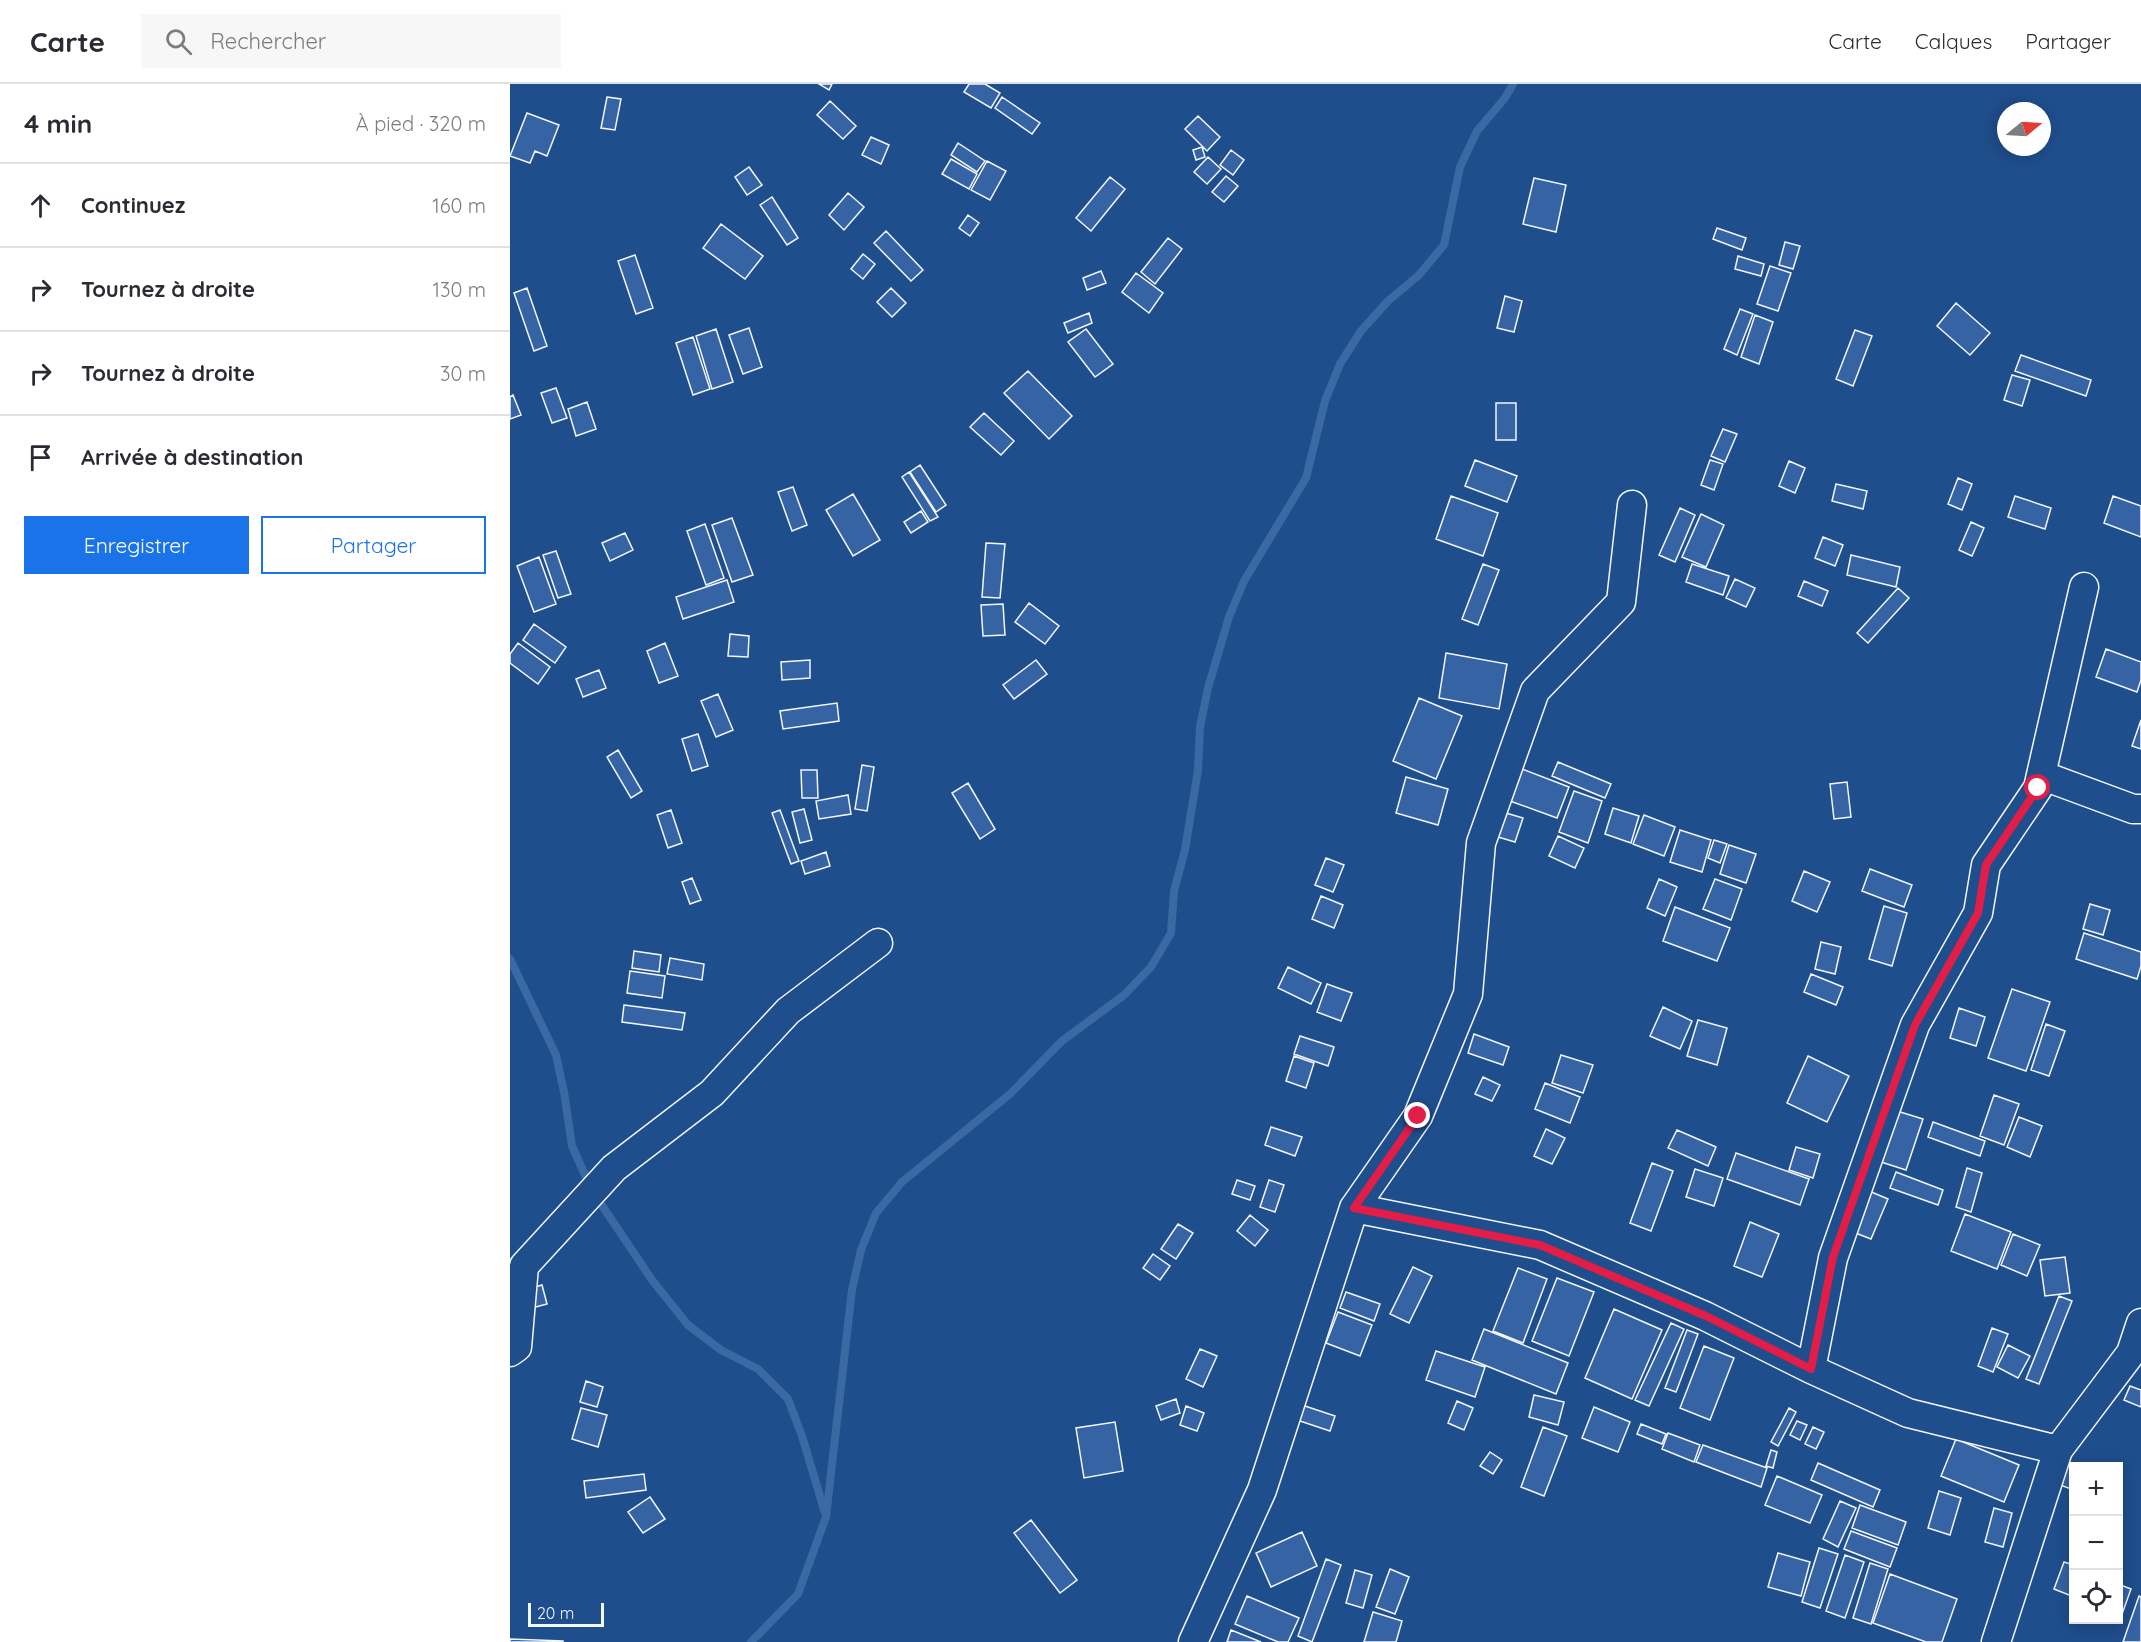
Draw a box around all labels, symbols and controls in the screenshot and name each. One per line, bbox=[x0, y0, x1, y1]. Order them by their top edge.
search box bbox=[141, 14, 561, 68]
text: Carte bbox=[30, 24, 105, 59]
icon: search bbox=[162, 25, 195, 58]
text: Rechercher bbox=[210, 27, 326, 55]
text: Carte bbox=[1828, 28, 1882, 54]
text: Calques bbox=[1915, 28, 1992, 54]
text: Partager bbox=[2025, 28, 2111, 54]
north arrow bbox=[1997, 102, 2051, 156]
text: 4 min bbox=[24, 107, 92, 140]
text: À pied · 320 m bbox=[356, 111, 486, 136]
icon: ahead bbox=[24, 189, 57, 222]
text: Continuez bbox=[81, 191, 185, 219]
text: 160 m bbox=[432, 193, 486, 218]
icon: right bbox=[24, 273, 57, 306]
text: Tournez à droite bbox=[81, 275, 255, 303]
text: 130 m bbox=[433, 277, 486, 302]
icon: right bbox=[24, 357, 57, 390]
text: Tournez à droite bbox=[81, 359, 255, 387]
text: 30 m bbox=[440, 361, 486, 386]
icon: arrive bbox=[24, 441, 57, 474]
text: Arrivée à destination bbox=[81, 443, 303, 471]
button: Enregistrer bbox=[24, 516, 249, 574]
button: Partager bbox=[261, 516, 486, 574]
route start bbox=[2024, 774, 2050, 800]
route end bbox=[1404, 1102, 1430, 1128]
map controls bbox=[2069, 1462, 2123, 1624]
button: + bbox=[2069, 1462, 2123, 1516]
button: − bbox=[2069, 1516, 2123, 1570]
button: locate bbox=[2069, 1570, 2123, 1624]
scale bar bbox=[528, 1600, 604, 1628]
text: 20 m bbox=[537, 1603, 574, 1623]

